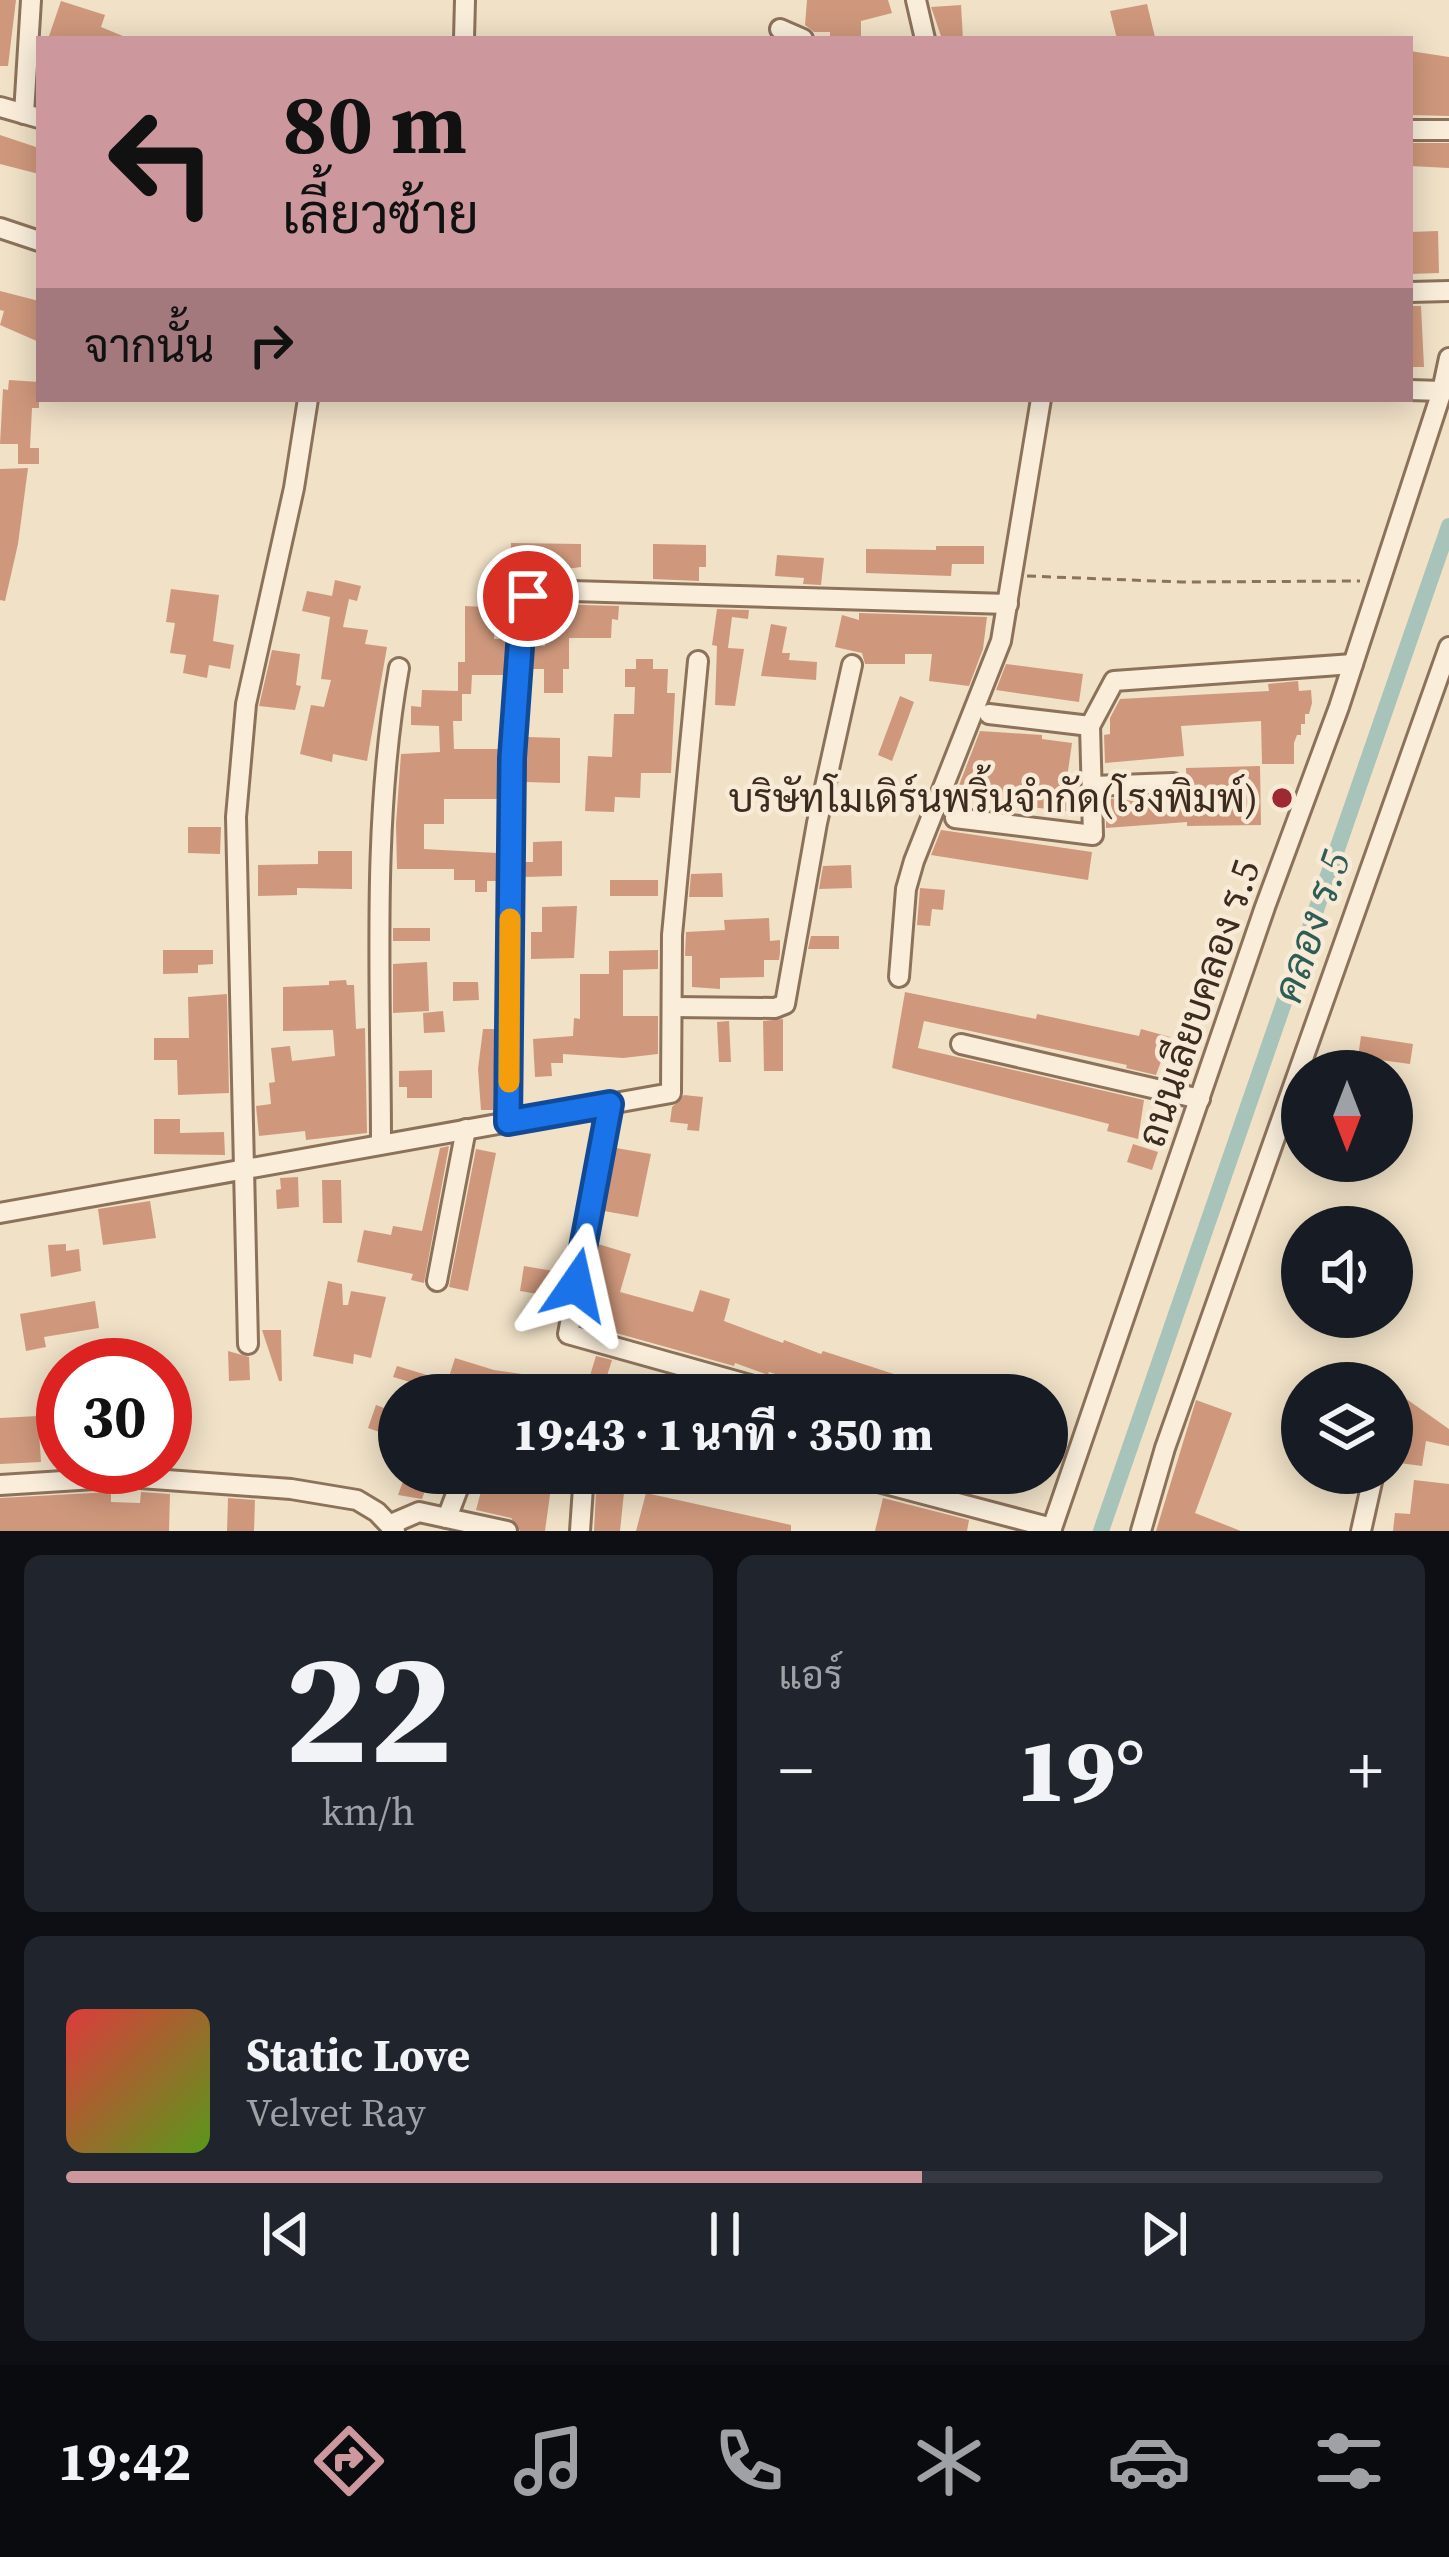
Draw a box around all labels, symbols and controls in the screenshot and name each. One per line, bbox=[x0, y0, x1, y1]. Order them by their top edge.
text: 80 m bbox=[282, 66, 467, 181]
icon: left bbox=[84, 84, 240, 240]
text: เลี้ยวซ้าย bbox=[282, 177, 479, 251]
icon: right bbox=[238, 312, 304, 378]
text: จากนั้น bbox=[84, 315, 214, 377]
pin bbox=[477, 545, 579, 647]
icon: arrive bbox=[495, 563, 561, 629]
place label: บริษัทโมเดิร์นพริ้นจำกัด(โรงพิมพ์) bbox=[728, 764, 1258, 825]
marker: บริษัทโมเดิร์นพริ้นจำกัด(โรงพิมพ์) bbox=[1269, 785, 1295, 811]
water label: คลอง ร.5 bbox=[1258, 842, 1364, 1010]
street label: ถนนเลียบคลอง ร.5 bbox=[1125, 853, 1272, 1154]
north arrow bbox=[1281, 1050, 1413, 1182]
map controls bbox=[1281, 1050, 1413, 1494]
button: sound bbox=[1281, 1206, 1413, 1338]
position arrow bbox=[513, 1222, 639, 1348]
speed limit sign: 30 bbox=[36, 1338, 192, 1494]
button: layers bbox=[1281, 1362, 1413, 1494]
text: 19:43 · 1 นาที · 350 m bbox=[513, 1403, 933, 1465]
text: 22 bbox=[284, 1600, 453, 1814]
text: แอร์ bbox=[779, 1649, 843, 1702]
text: 19° bbox=[1016, 1708, 1145, 1831]
text: − bbox=[779, 1725, 813, 1815]
text: + bbox=[1348, 1725, 1383, 1815]
text: km/h bbox=[322, 1785, 415, 1838]
text: Static Love bbox=[246, 2024, 470, 2086]
text: Velvet Ray bbox=[246, 2086, 426, 2139]
icon: previous bbox=[253, 2201, 319, 2267]
icon: pause bbox=[692, 2201, 758, 2267]
icon: next bbox=[1131, 2201, 1197, 2267]
icon: directions bbox=[307, 2419, 391, 2503]
icon: music bbox=[507, 2419, 591, 2503]
icon: phone bbox=[707, 2419, 791, 2503]
icon: climate bbox=[907, 2419, 991, 2503]
icon: car bbox=[1107, 2419, 1191, 2503]
icon: filters bbox=[1307, 2419, 1391, 2503]
text: 19:42 bbox=[58, 2424, 191, 2498]

